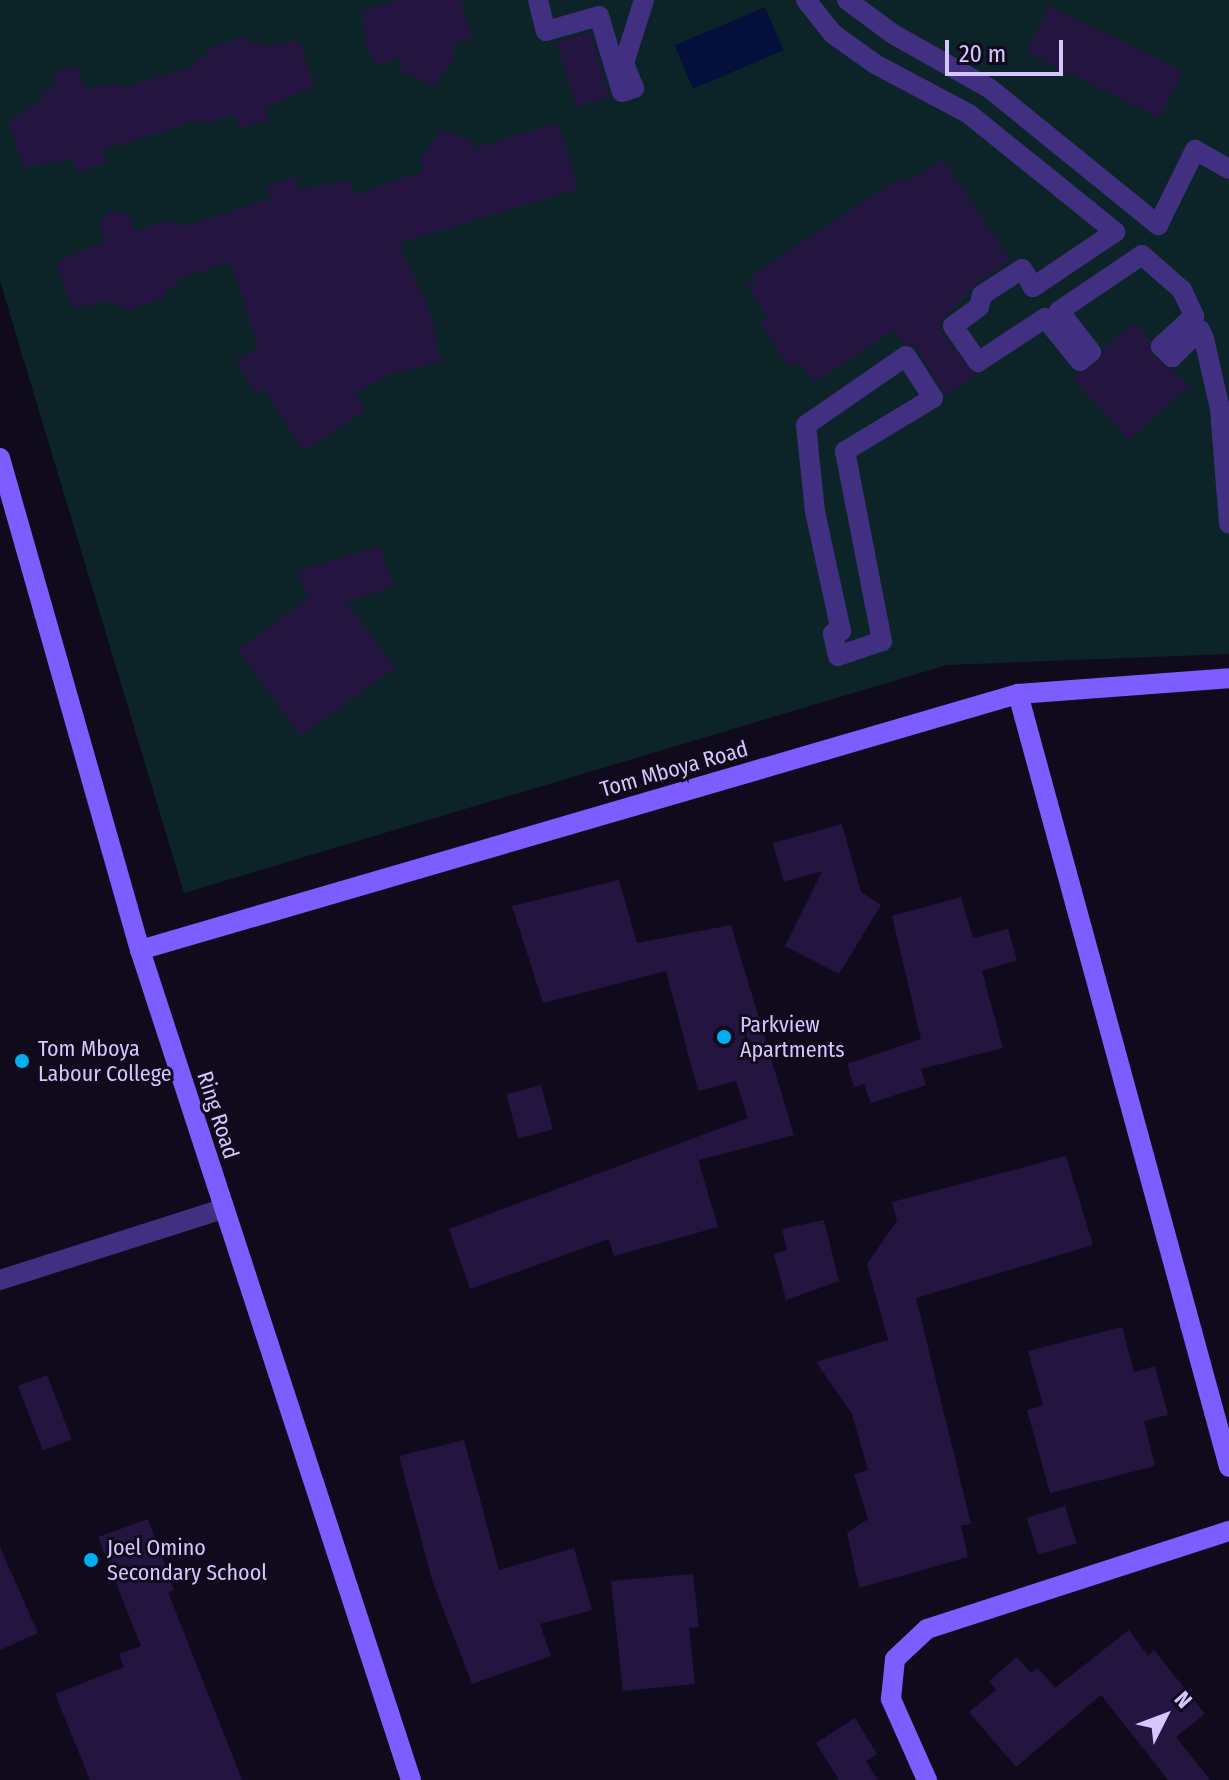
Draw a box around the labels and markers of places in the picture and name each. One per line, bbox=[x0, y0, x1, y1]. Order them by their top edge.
place label: Parkview Apartments bbox=[740, 1011, 845, 1062]
marker: Parkview Apartments bbox=[715, 1028, 733, 1046]
place label: Tom Mboya Labour College bbox=[38, 1035, 172, 1086]
marker: Tom Mboya Labour College bbox=[13, 1052, 31, 1070]
place label: Joel Omino Secondary School bbox=[107, 1534, 267, 1586]
marker: Joel Omino Secondary School bbox=[82, 1551, 100, 1569]

